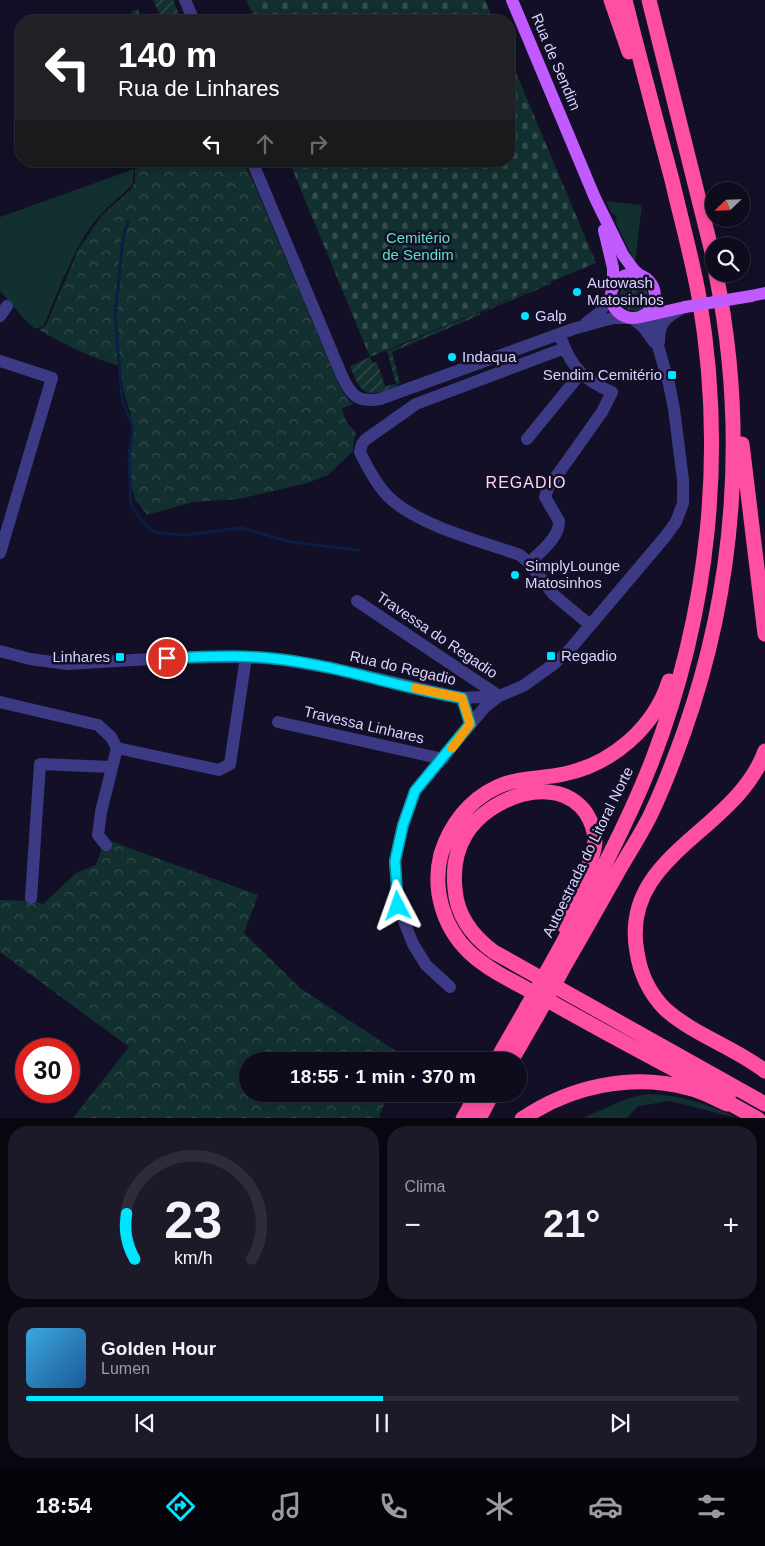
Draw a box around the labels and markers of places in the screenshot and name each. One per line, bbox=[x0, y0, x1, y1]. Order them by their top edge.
place label: Autowash Matosinhos bbox=[587, 274, 664, 308]
marker: Autowash Matosinhos bbox=[571, 286, 583, 298]
place label: Galp bbox=[535, 307, 567, 324]
marker: Galp bbox=[519, 310, 531, 322]
place label: Indaqua bbox=[462, 348, 517, 365]
marker: Indaqua bbox=[446, 351, 458, 363]
place label: Sendim Cemitério bbox=[543, 366, 662, 383]
marker: Sendim Cemitério bbox=[666, 369, 678, 381]
place label: SimplyLounge Matosinhos bbox=[525, 557, 620, 591]
marker: SimplyLounge Matosinhos bbox=[509, 569, 521, 581]
pin bbox=[146, 637, 188, 679]
place label: Regadio bbox=[561, 647, 617, 664]
place label: Linhares bbox=[52, 648, 110, 665]
marker: Regadio bbox=[545, 650, 557, 662]
marker: Linhares bbox=[114, 651, 126, 663]

